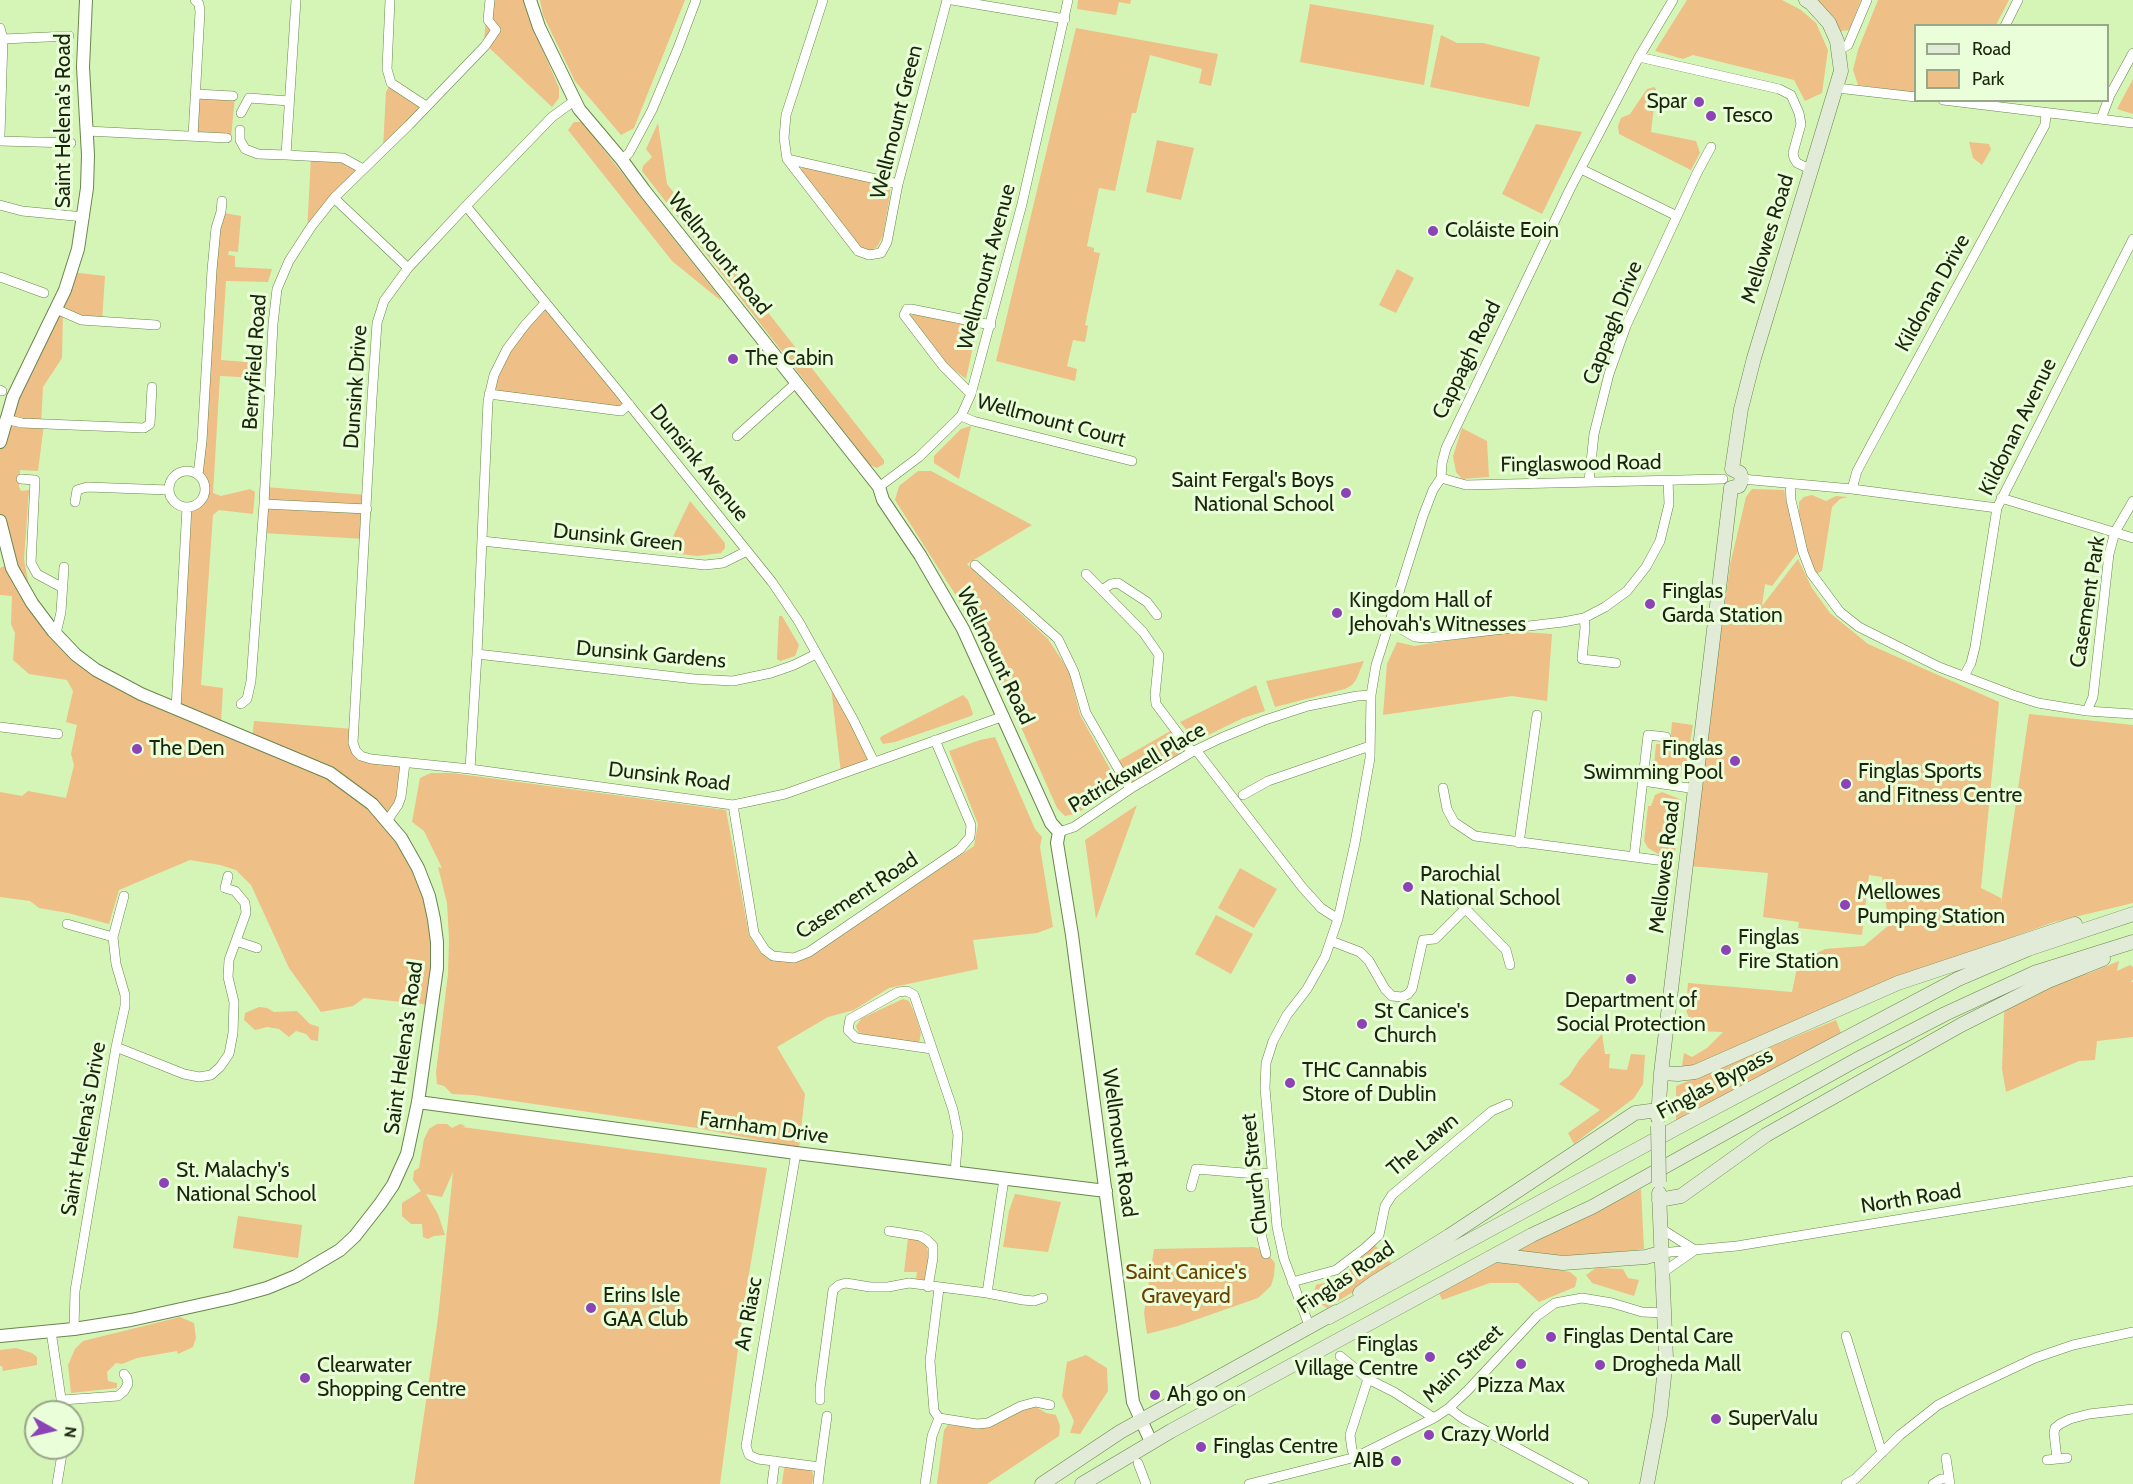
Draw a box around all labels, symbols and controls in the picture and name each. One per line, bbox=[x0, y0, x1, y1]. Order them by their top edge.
legend bbox=[1914, 24, 2109, 102]
street label: Saint Helena's Road bbox=[51, 34, 77, 208]
text: Road bbox=[1972, 38, 2011, 60]
street label: Wellmount Green bbox=[866, 42, 928, 202]
text: Park bbox=[1972, 68, 2004, 90]
place label: Spar bbox=[1646, 89, 1687, 115]
marker: Spar bbox=[1692, 95, 1706, 109]
place label: Tesco bbox=[1723, 103, 1773, 129]
marker: Tesco bbox=[1704, 109, 1718, 123]
street label: Mellowes Road bbox=[1736, 171, 1800, 307]
street label: Wellmount Avenue bbox=[953, 181, 1021, 353]
street label: Wellmount Road bbox=[662, 188, 776, 320]
place label: Coláiste Eoin bbox=[1445, 218, 1559, 244]
marker: Coláiste Eoin bbox=[1426, 224, 1440, 238]
street label: Kildonan Drive bbox=[1890, 230, 1976, 356]
street label: Cappagh Drive bbox=[1578, 258, 1648, 388]
street label: Berryfield Road bbox=[238, 293, 272, 431]
street label: Cappagh Road bbox=[1427, 297, 1507, 423]
street label: Dunsink Drive bbox=[339, 324, 373, 450]
place label: The Cabin bbox=[745, 346, 834, 372]
marker: The Cabin bbox=[726, 352, 740, 366]
street label: Kildonan Avenue bbox=[1974, 354, 2062, 500]
street label: Wellmount Court bbox=[974, 389, 1128, 453]
street label: Dunsink Avenue bbox=[644, 399, 754, 527]
street label: Finglaswood Road bbox=[1500, 450, 1662, 478]
place label: Saint Fergal's Boys National School bbox=[1171, 468, 1334, 518]
marker: Saint Fergal's Boys National School bbox=[1339, 486, 1353, 500]
street label: Dunsink Green bbox=[552, 519, 684, 557]
street label: Casement Park bbox=[2065, 534, 2111, 670]
place label: Finglas Garda Station bbox=[1662, 579, 1783, 629]
street label: Wellmount Road bbox=[951, 583, 1039, 729]
place label: Kingdom Hall of Jehovah's Witnesses bbox=[1349, 588, 1526, 638]
marker: Finglas Garda Station bbox=[1643, 597, 1657, 611]
marker: Kingdom Hall of Jehovah's Witnesses bbox=[1330, 606, 1344, 620]
street label: Dunsink Gardens bbox=[575, 636, 727, 674]
street label: Patrickswell Place bbox=[1064, 717, 1210, 819]
place label: The Den bbox=[149, 736, 225, 762]
place label: Finglas Swimming Pool bbox=[1583, 736, 1723, 786]
marker: The Den bbox=[130, 742, 144, 756]
marker: Finglas Swimming Pool bbox=[1728, 754, 1742, 768]
street label: Dunsink Road bbox=[607, 757, 731, 797]
place label: Finglas Sports and Fitness Centre bbox=[1858, 759, 2022, 809]
marker: Finglas Sports and Fitness Centre bbox=[1839, 777, 1853, 791]
street label: Mellowes Road bbox=[1644, 799, 1686, 935]
street label: Casement Road bbox=[791, 847, 923, 945]
place label: Parochial National School bbox=[1420, 862, 1560, 912]
marker: Parochial National School bbox=[1401, 880, 1415, 894]
place label: Mellowes Pumping Station bbox=[1857, 880, 2005, 930]
marker: Mellowes Pumping Station bbox=[1838, 898, 1852, 912]
place label: Finglas Fire Station bbox=[1738, 925, 1839, 975]
marker: Finglas Fire Station bbox=[1719, 943, 1733, 957]
street label: Saint Helena's Road bbox=[379, 960, 429, 1136]
marker: Department of Social Protection bbox=[1624, 972, 1638, 986]
place label: Department of Social Protection bbox=[1556, 988, 1706, 1038]
place label: St Canice's Church bbox=[1374, 999, 1469, 1049]
marker: St Canice's Church bbox=[1355, 1017, 1369, 1031]
street label: Saint Helena's Drive bbox=[56, 1040, 112, 1218]
street label: Finglas Bypass bbox=[1653, 1043, 1777, 1125]
place label: THC Cannabis Store of Dublin bbox=[1302, 1058, 1436, 1108]
street label: Wellmount Road bbox=[1096, 1067, 1142, 1219]
marker: THC Cannabis Store of Dublin bbox=[1283, 1076, 1297, 1090]
street label: Farnham Drive bbox=[698, 1106, 830, 1150]
street label: The Lawn bbox=[1382, 1108, 1464, 1182]
street label: Church Street bbox=[1236, 1112, 1274, 1236]
place label: St. Malachy's National School bbox=[176, 1158, 316, 1208]
marker: St. Malachy's National School bbox=[157, 1176, 171, 1190]
street label: North Road bbox=[1859, 1179, 1963, 1219]
street label: Finglas Road bbox=[1293, 1236, 1399, 1320]
park label: Saint Canice's Graveyard bbox=[1125, 1260, 1247, 1310]
street label: An Riasc bbox=[730, 1275, 768, 1353]
place label: Erins Isle GAA Club bbox=[603, 1283, 688, 1333]
marker: Erins Isle GAA Club bbox=[584, 1301, 598, 1315]
street label: Main Street bbox=[1418, 1320, 1508, 1408]
place label: Finglas Dental Care bbox=[1563, 1324, 1733, 1350]
marker: Finglas Dental Care bbox=[1544, 1330, 1558, 1344]
place label: Finglas Village Centre bbox=[1295, 1332, 1418, 1382]
marker: Finglas Village Centre bbox=[1423, 1350, 1437, 1364]
place label: Drogheda Mall bbox=[1612, 1352, 1741, 1378]
place label: Clearwater Shopping Centre bbox=[317, 1353, 466, 1403]
marker: Pizza Max bbox=[1514, 1357, 1528, 1371]
marker: Drogheda Mall bbox=[1593, 1358, 1607, 1372]
marker: Clearwater Shopping Centre bbox=[298, 1371, 312, 1385]
place label: Pizza Max bbox=[1477, 1373, 1565, 1399]
place label: Ah go on bbox=[1167, 1382, 1246, 1408]
marker: Ah go on bbox=[1148, 1388, 1162, 1402]
north arrow bbox=[24, 1400, 84, 1460]
place label: SuperValu bbox=[1728, 1406, 1818, 1432]
marker: SuperValu bbox=[1709, 1412, 1723, 1426]
place label: Crazy World bbox=[1441, 1422, 1549, 1448]
text: N bbox=[60, 1425, 81, 1439]
marker: Crazy World bbox=[1422, 1428, 1436, 1442]
place label: Finglas Centre bbox=[1213, 1434, 1338, 1460]
marker: Finglas Centre bbox=[1194, 1440, 1208, 1454]
place label: AIB bbox=[1353, 1448, 1384, 1474]
marker: AIB bbox=[1389, 1454, 1403, 1468]

